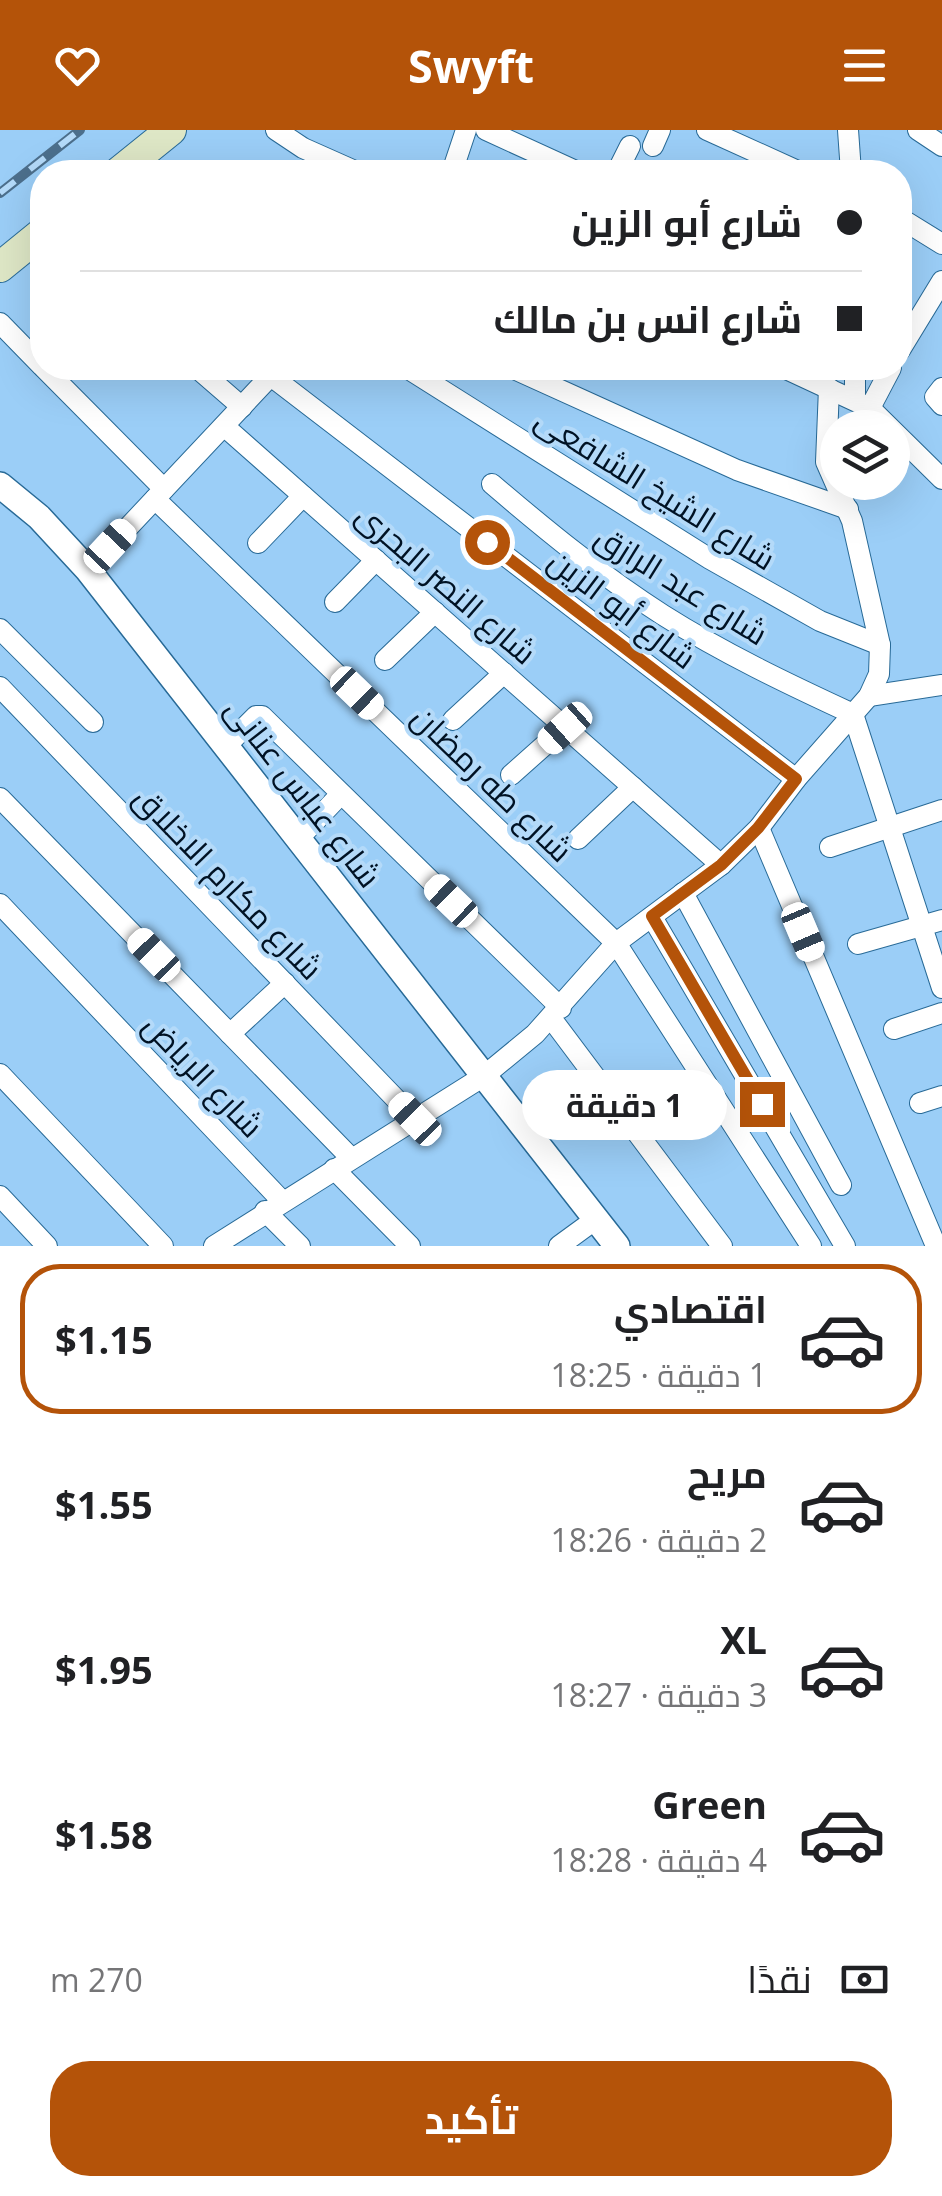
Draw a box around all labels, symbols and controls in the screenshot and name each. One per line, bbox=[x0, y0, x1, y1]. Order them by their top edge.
text: Swyft bbox=[408, 35, 534, 96]
icon: heart bbox=[50, 38, 105, 93]
icon: menu bbox=[837, 38, 892, 93]
text: شارع أبو الزين bbox=[572, 196, 802, 248]
text: شارع انس بن مالك bbox=[494, 292, 802, 344]
street label: شارع الشيخ الشافعى bbox=[527, 397, 784, 581]
map controls bbox=[820, 410, 910, 500]
button: layers bbox=[820, 410, 910, 500]
street label: شارع النصر البحرى bbox=[346, 493, 546, 675]
car bbox=[79, 514, 141, 578]
street label: شارع عبد الرازق bbox=[587, 514, 776, 656]
route start bbox=[465, 520, 510, 565]
street label: شارع أبو الزين bbox=[539, 538, 706, 679]
car bbox=[325, 661, 389, 725]
street label: شارع عباس عنانى bbox=[215, 688, 392, 897]
street label: شارع طه رمضان bbox=[402, 695, 583, 872]
car bbox=[533, 697, 597, 759]
street label: شارع مكارم الاخلاق bbox=[124, 776, 333, 990]
car bbox=[419, 869, 483, 933]
car bbox=[777, 899, 829, 965]
car bbox=[122, 923, 186, 987]
street label: شارع الرياض bbox=[133, 1004, 274, 1147]
callout: 1 دقيقة bbox=[522, 1069, 727, 1139]
route end bbox=[740, 1082, 785, 1127]
text: 1 دقيقة bbox=[566, 1083, 683, 1126]
car bbox=[383, 1087, 447, 1151]
text: اقتصادي bbox=[614, 1282, 767, 1334]
icon: car bbox=[797, 1294, 887, 1384]
text: $1.15 bbox=[55, 1313, 153, 1365]
text: 1 دقيقة · 18:25 bbox=[551, 1353, 767, 1396]
text: مريح bbox=[687, 1447, 767, 1499]
icon: car bbox=[797, 1459, 887, 1549]
text: $1.55 bbox=[55, 1478, 153, 1530]
text: 2 دقيقة · 18:26 bbox=[551, 1518, 767, 1561]
text: XL bbox=[720, 1613, 767, 1665]
icon: car bbox=[797, 1624, 887, 1714]
text: $1.95 bbox=[55, 1643, 153, 1695]
text: 3 دقيقة · 18:27 bbox=[551, 1673, 767, 1716]
text: Green bbox=[652, 1778, 767, 1830]
icon: car bbox=[797, 1789, 887, 1879]
text: $1.58 bbox=[55, 1808, 153, 1860]
text: 4 دقيقة · 18:28 bbox=[551, 1838, 767, 1881]
text: نقدًا bbox=[747, 1952, 812, 2004]
icon: cash bbox=[837, 1952, 892, 2007]
text: 270 m bbox=[50, 1958, 143, 2001]
button: تأكيد bbox=[50, 2061, 892, 2176]

